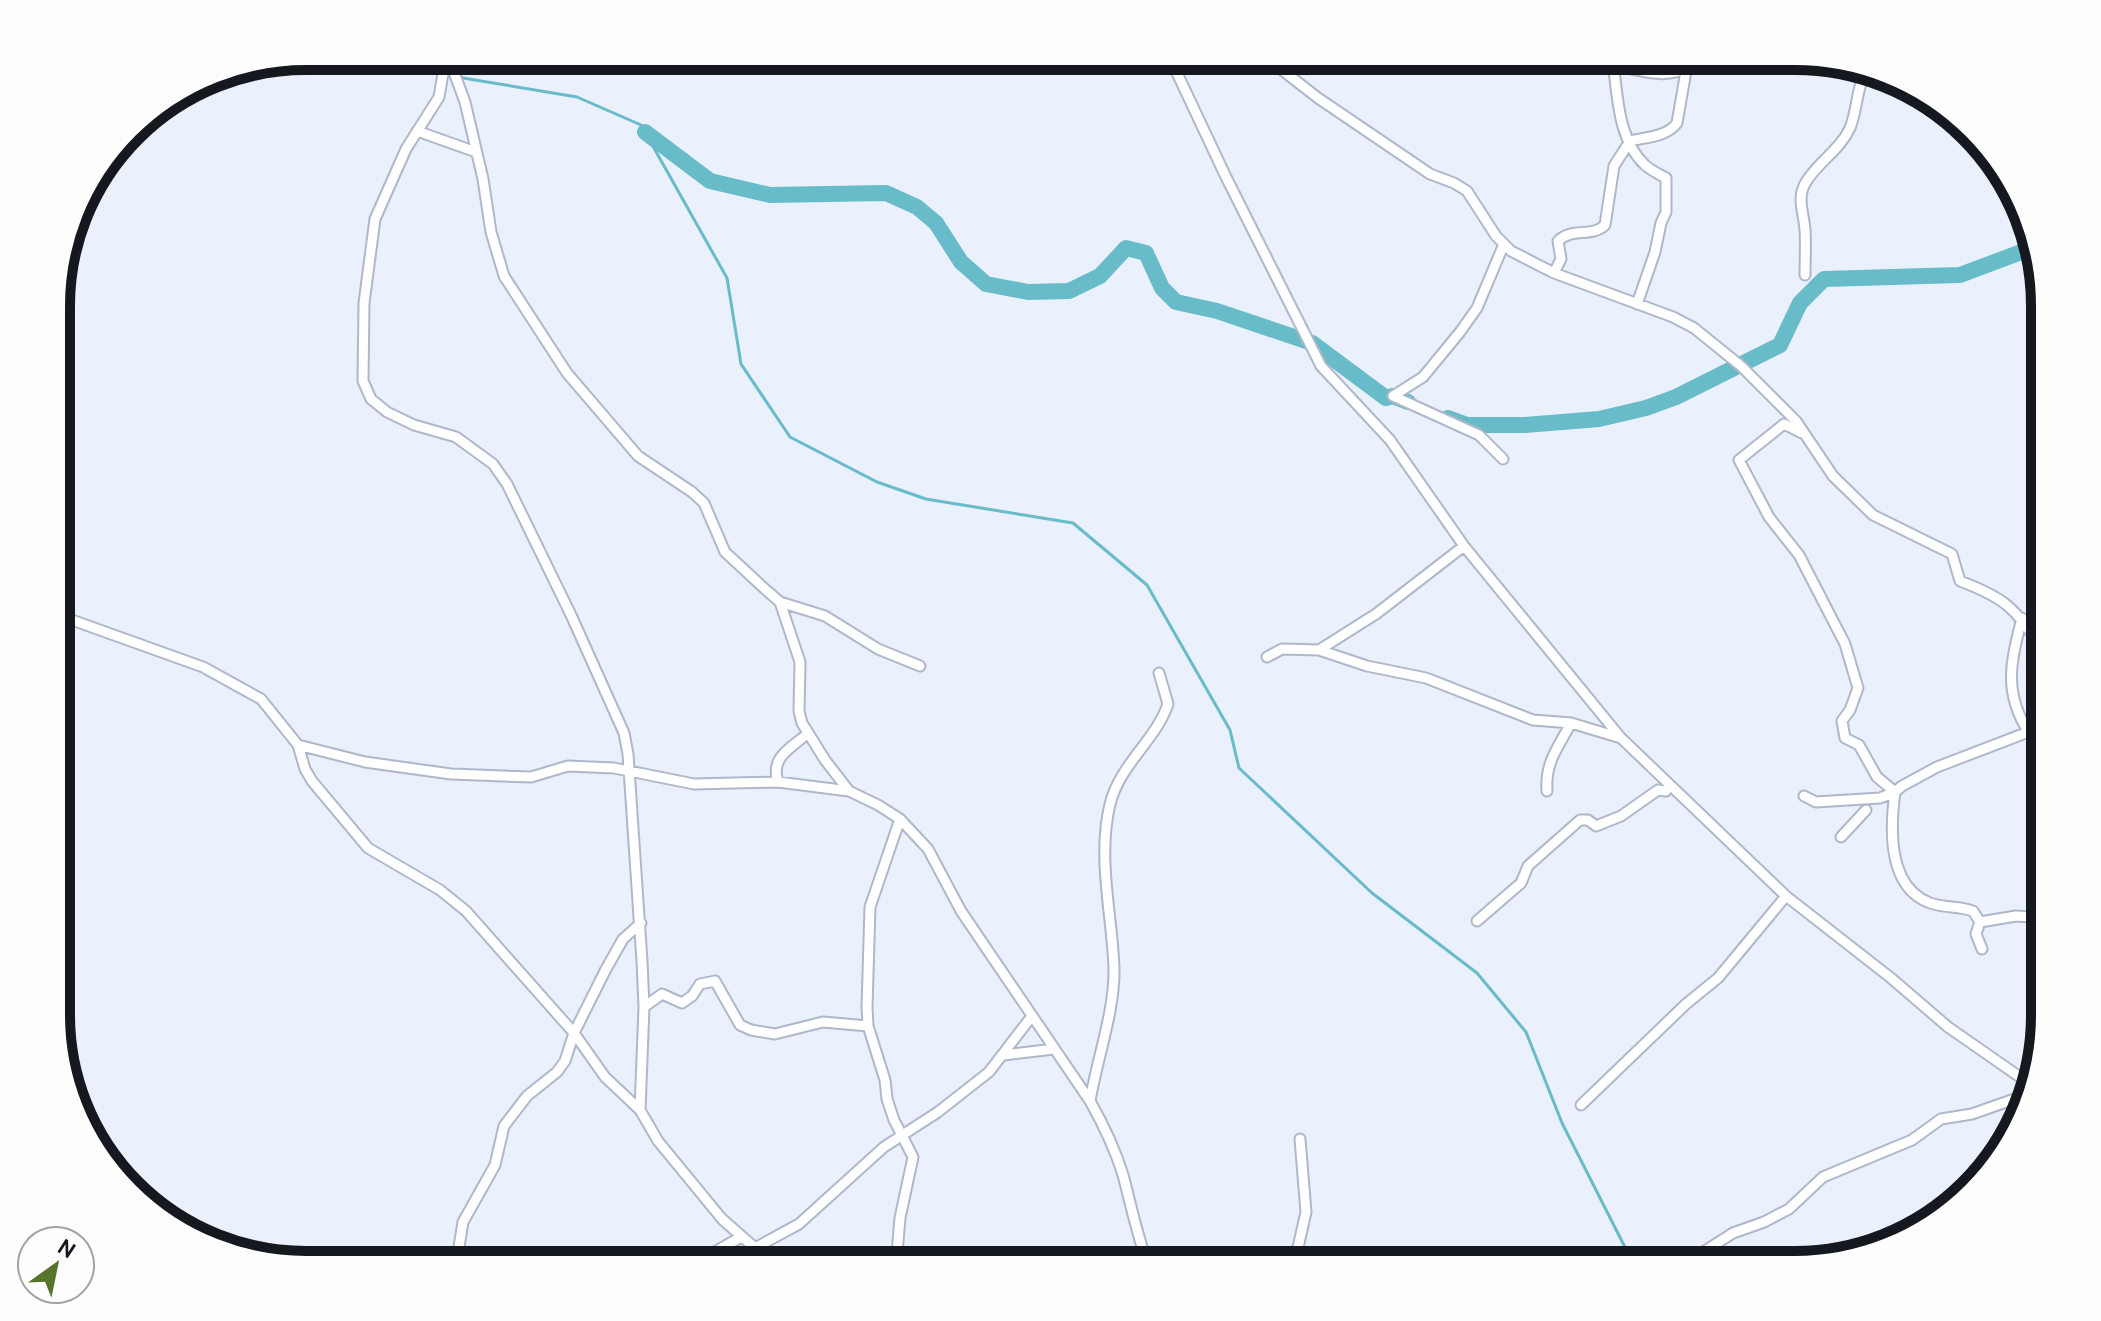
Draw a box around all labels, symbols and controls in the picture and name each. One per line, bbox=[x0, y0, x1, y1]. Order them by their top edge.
north arrow bbox=[16, 1225, 96, 1305]
text: N bbox=[53, 1233, 80, 1264]

